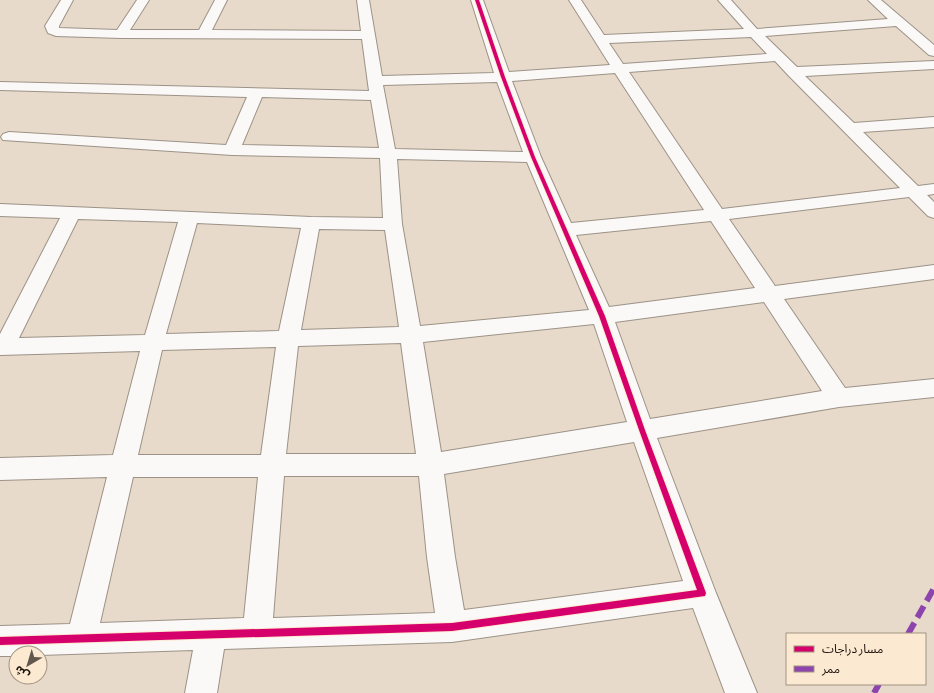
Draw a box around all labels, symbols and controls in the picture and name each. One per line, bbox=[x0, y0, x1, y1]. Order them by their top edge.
legend bbox=[786, 633, 926, 685]
text: مسار دراجات bbox=[822, 642, 883, 656]
north arrow bbox=[8, 645, 48, 685]
text: ممر bbox=[821, 662, 840, 676]
text: ش bbox=[12, 663, 32, 682]

